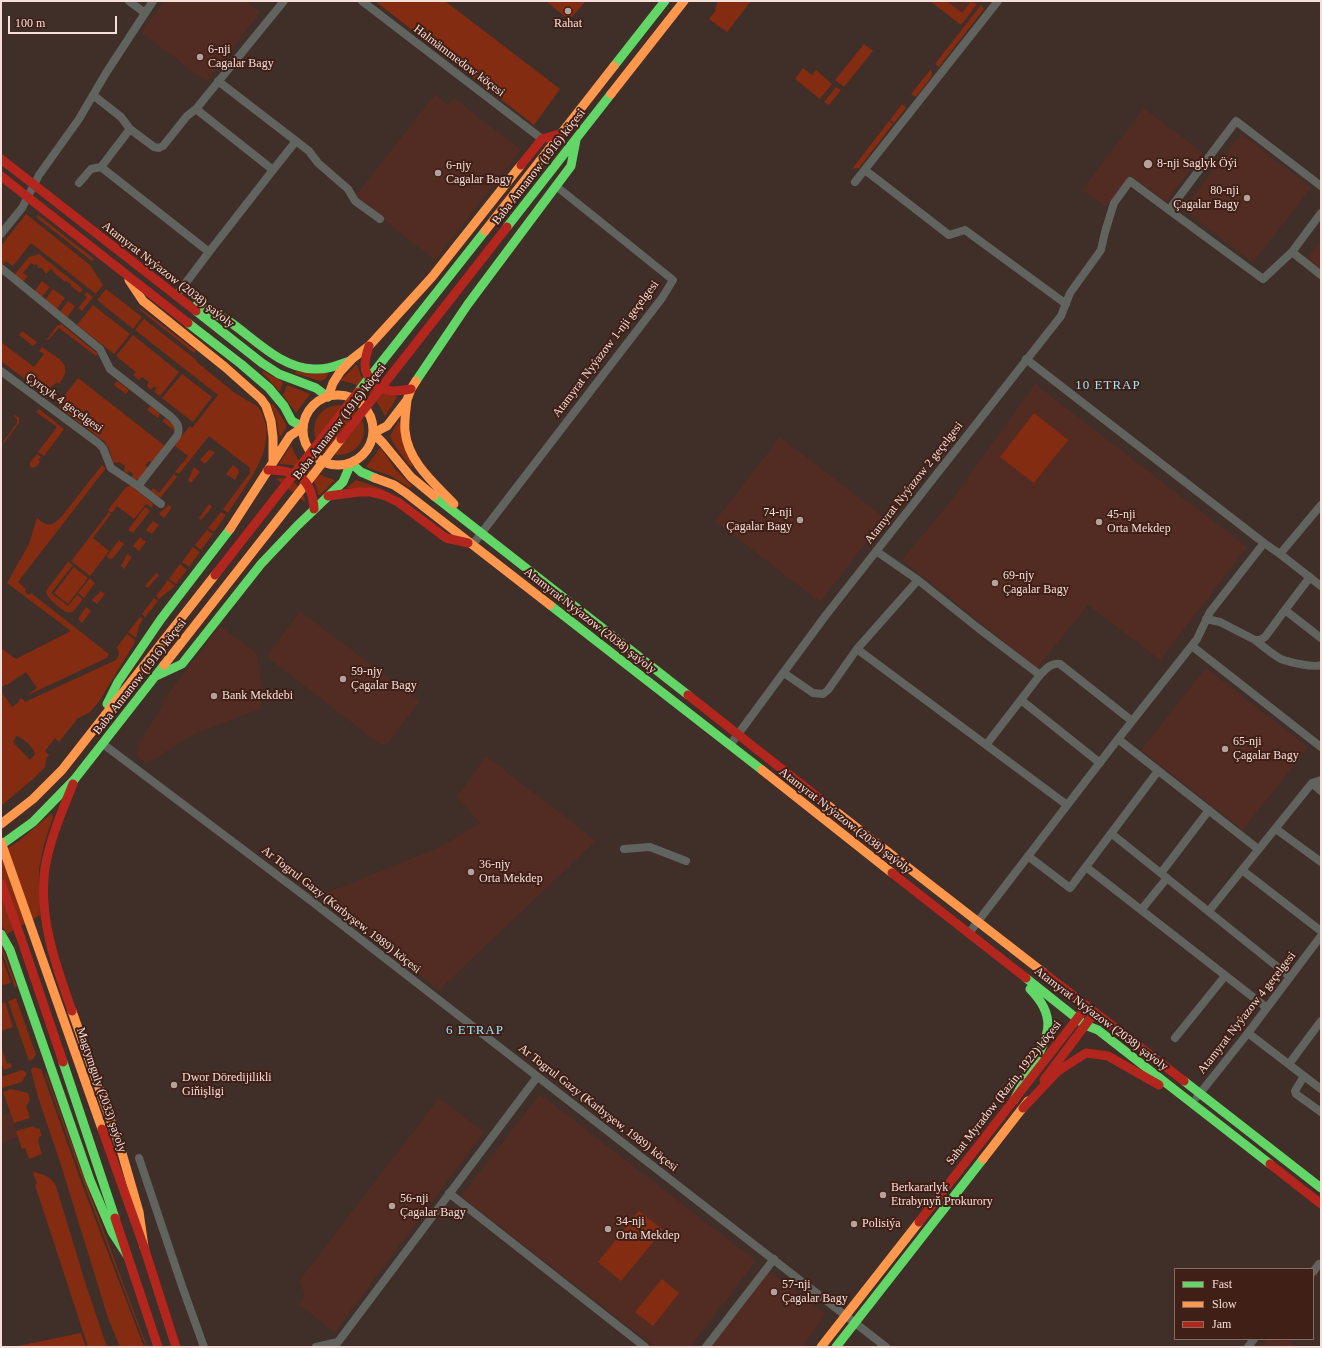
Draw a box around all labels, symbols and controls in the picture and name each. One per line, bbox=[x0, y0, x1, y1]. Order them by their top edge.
marker: Rahat bbox=[563, 6, 573, 16]
scale bar bbox=[10, 8, 119, 34]
text: 100 m bbox=[15, 16, 45, 30]
place label: Rahat bbox=[554, 17, 582, 31]
street label: Halmämmedow köçesi bbox=[411, 22, 507, 100]
place label: 6-nji Cagalar Bagy bbox=[208, 43, 274, 71]
marker: 6-nji Cagalar Bagy bbox=[195, 52, 205, 62]
street label: Baba Annanow (1916) köçesi bbox=[489, 106, 589, 228]
place label: 8-nji Saglyk Öýi bbox=[1157, 157, 1237, 171]
marker: 8-nji Saglyk Öýi bbox=[1142, 158, 1154, 170]
place label: 6-njy Cagalar Bagy bbox=[446, 159, 512, 187]
marker: 6-njy Cagalar Bagy bbox=[433, 168, 443, 178]
place label: 80-nji Çagalar Bagy bbox=[1173, 184, 1239, 212]
marker: 80-nji Çagalar Bagy bbox=[1242, 193, 1252, 203]
street label: Atamyrat Nyýazow (2038) şaýoly bbox=[99, 219, 237, 331]
street label: Atamyrat Nyýazow 1-nji geçelgesi bbox=[550, 278, 662, 420]
street label: Baba Annanow (1916) köçesi bbox=[290, 361, 390, 483]
street label: Çyrçyk 4 geçelgesi bbox=[23, 370, 105, 436]
district label: 10 ETRAP bbox=[1075, 378, 1141, 394]
street label: Atamyrat Nyýazow 2 geçelgesi bbox=[862, 419, 966, 547]
place label: 74-nji Çagalar Bagy bbox=[726, 506, 792, 534]
place label: 45-nji Orta Mekdep bbox=[1107, 508, 1171, 536]
marker: 74-nji Çagalar Bagy bbox=[795, 515, 805, 525]
marker: 45-nji Orta Mekdep bbox=[1094, 517, 1104, 527]
street label: Atamyrat Nyýazow (2038) şaýoly bbox=[521, 565, 659, 677]
place label: 69-njy Çagalar Bagy bbox=[1003, 569, 1069, 597]
marker: 69-njy Çagalar Bagy bbox=[990, 578, 1000, 588]
street label: Baba Annanow (1916) köçesi bbox=[90, 616, 190, 738]
place label: 59-njy Çagalar Bagy bbox=[351, 665, 417, 693]
marker: 59-njy Çagalar Bagy bbox=[338, 674, 348, 684]
place label: Bank Mekdebi bbox=[222, 689, 293, 703]
marker: Bank Mekdebi bbox=[209, 691, 219, 701]
place label: 65-nji Çagalar Bagy bbox=[1233, 735, 1299, 763]
marker: 65-nji Çagalar Bagy bbox=[1220, 744, 1230, 754]
street label: Atamyrat Nyýazow (2038) şaýoly bbox=[776, 765, 914, 877]
street label: Ar Togrul Gazy (Karbyşew, 1989) köçesi bbox=[258, 843, 424, 977]
place label: 36-njy Orta Mekdep bbox=[479, 858, 543, 886]
marker: 36-njy Orta Mekdep bbox=[466, 867, 476, 877]
street label: Atamyrat Nyýazow 4 geçelgesi bbox=[1195, 949, 1299, 1077]
street label: Atamyrat Nyýazow (2038) şaýoly bbox=[1031, 964, 1171, 1074]
street label: Sahat Myradow (Razin, 1922) köçesi bbox=[943, 1018, 1065, 1168]
district label: 6 ETRAP bbox=[446, 1023, 504, 1039]
street label: Magtymguly (2033) şaýoly bbox=[73, 1026, 129, 1154]
street label: Ar Togrul Gazy (Karbyşew, 1989) köçesi bbox=[515, 1041, 681, 1175]
place label: Dwor Döredijilikli Giňişligi bbox=[182, 1071, 272, 1099]
marker: Dwor Döredijilikli Giňişligi bbox=[169, 1080, 179, 1090]
place label: Berkararlyk Etrabynyň Prokurory bbox=[891, 1181, 993, 1209]
marker: Berkararlyk Etrabynyň Prokurory bbox=[878, 1190, 888, 1200]
place label: 56-nji Çagalar Bagy bbox=[400, 1192, 466, 1220]
marker: 56-nji Çagalar Bagy bbox=[387, 1201, 397, 1211]
place label: 34-nji Orta Mekdep bbox=[616, 1215, 680, 1243]
place label: Polisiýa bbox=[862, 1217, 901, 1231]
marker: Polisiýa bbox=[849, 1219, 859, 1229]
marker: 34-nji Orta Mekdep bbox=[603, 1224, 613, 1234]
legend bbox=[1174, 1268, 1314, 1340]
text: Fast bbox=[1212, 1277, 1232, 1291]
place label: 57-nji Çagalar Bagy bbox=[782, 1278, 848, 1306]
marker: 57-nji Çagalar Bagy bbox=[769, 1287, 779, 1297]
text: Slow bbox=[1212, 1297, 1237, 1311]
text: Jam bbox=[1212, 1317, 1231, 1331]

